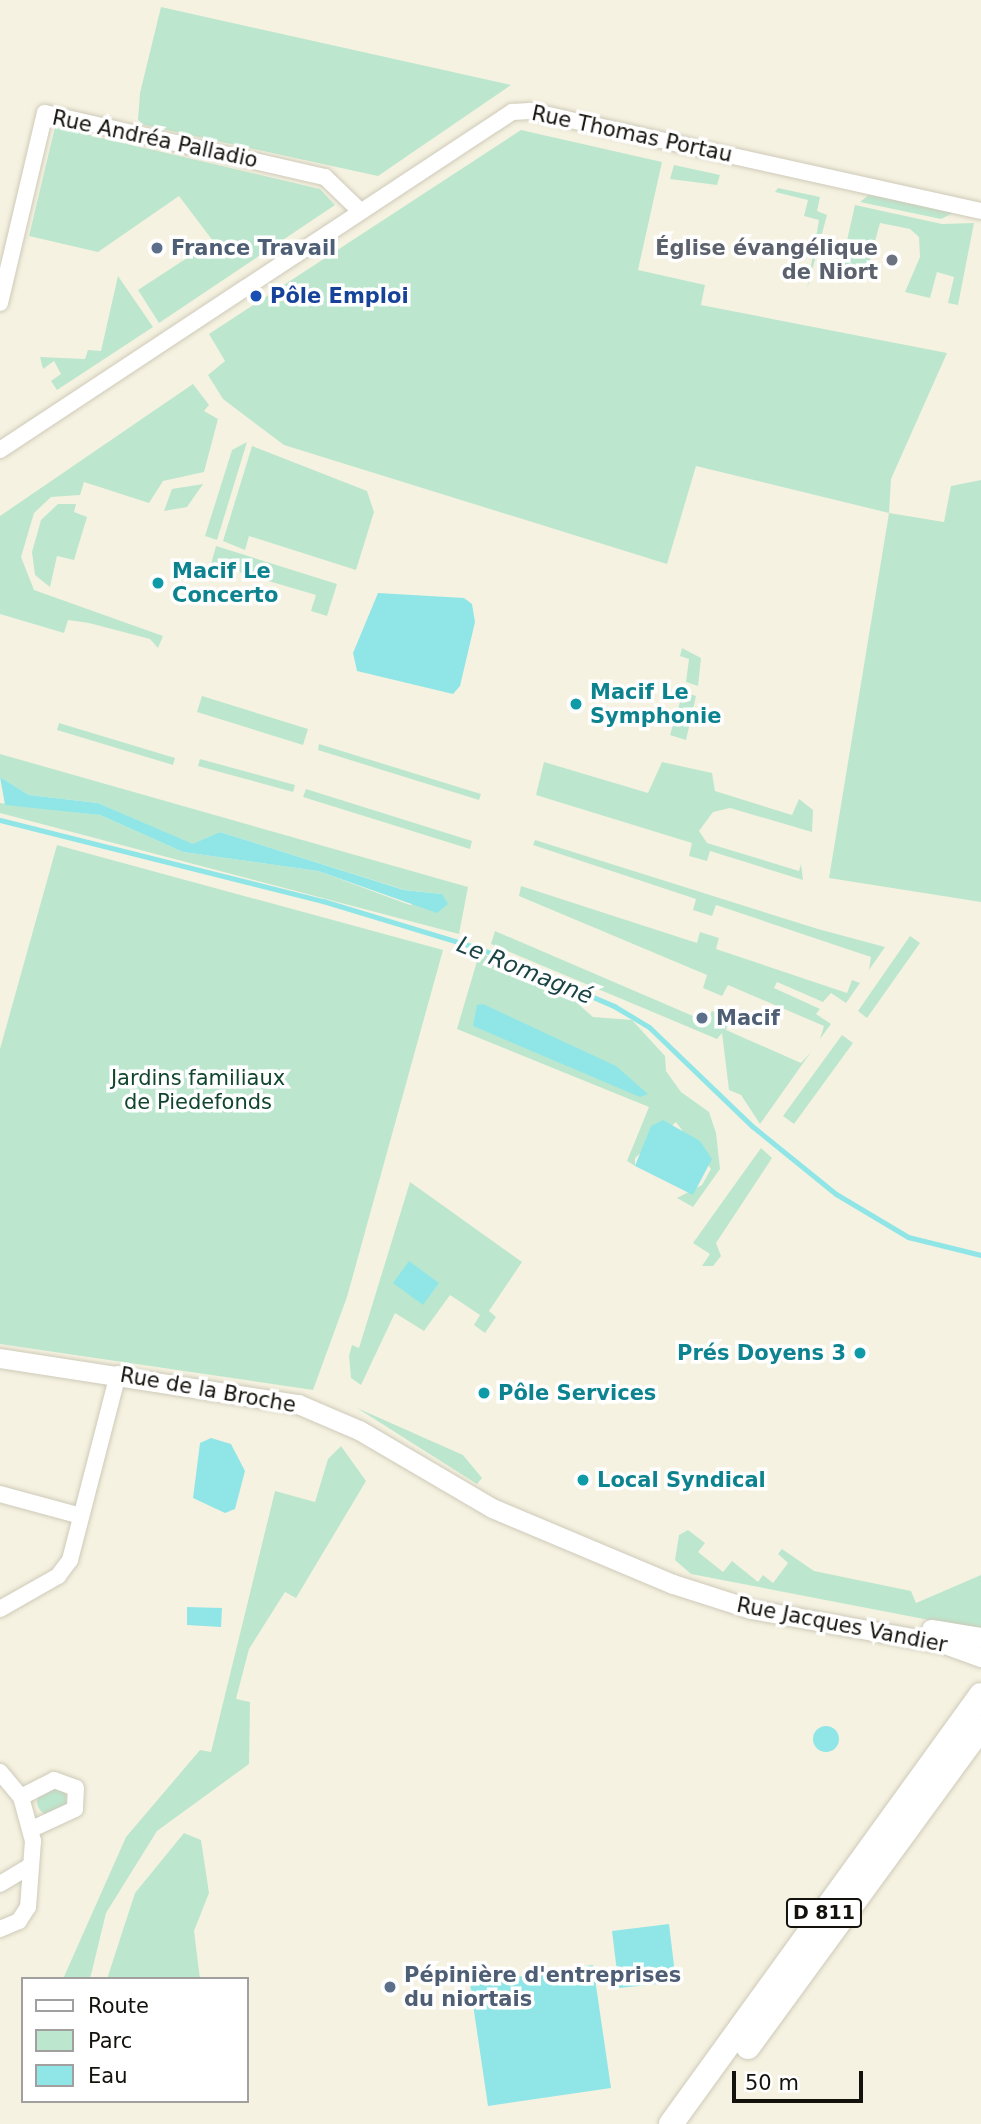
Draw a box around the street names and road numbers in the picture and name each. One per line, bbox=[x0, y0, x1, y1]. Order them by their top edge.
street label: Rue Thomas Portau bbox=[529, 100, 735, 168]
street label: Rue Andréa Palladio bbox=[50, 105, 260, 173]
street label: Rue de la Broche bbox=[118, 1362, 298, 1418]
street label: Rue Jacques Vandier bbox=[735, 1592, 949, 1658]
road number: D 811 bbox=[786, 1898, 862, 1928]

